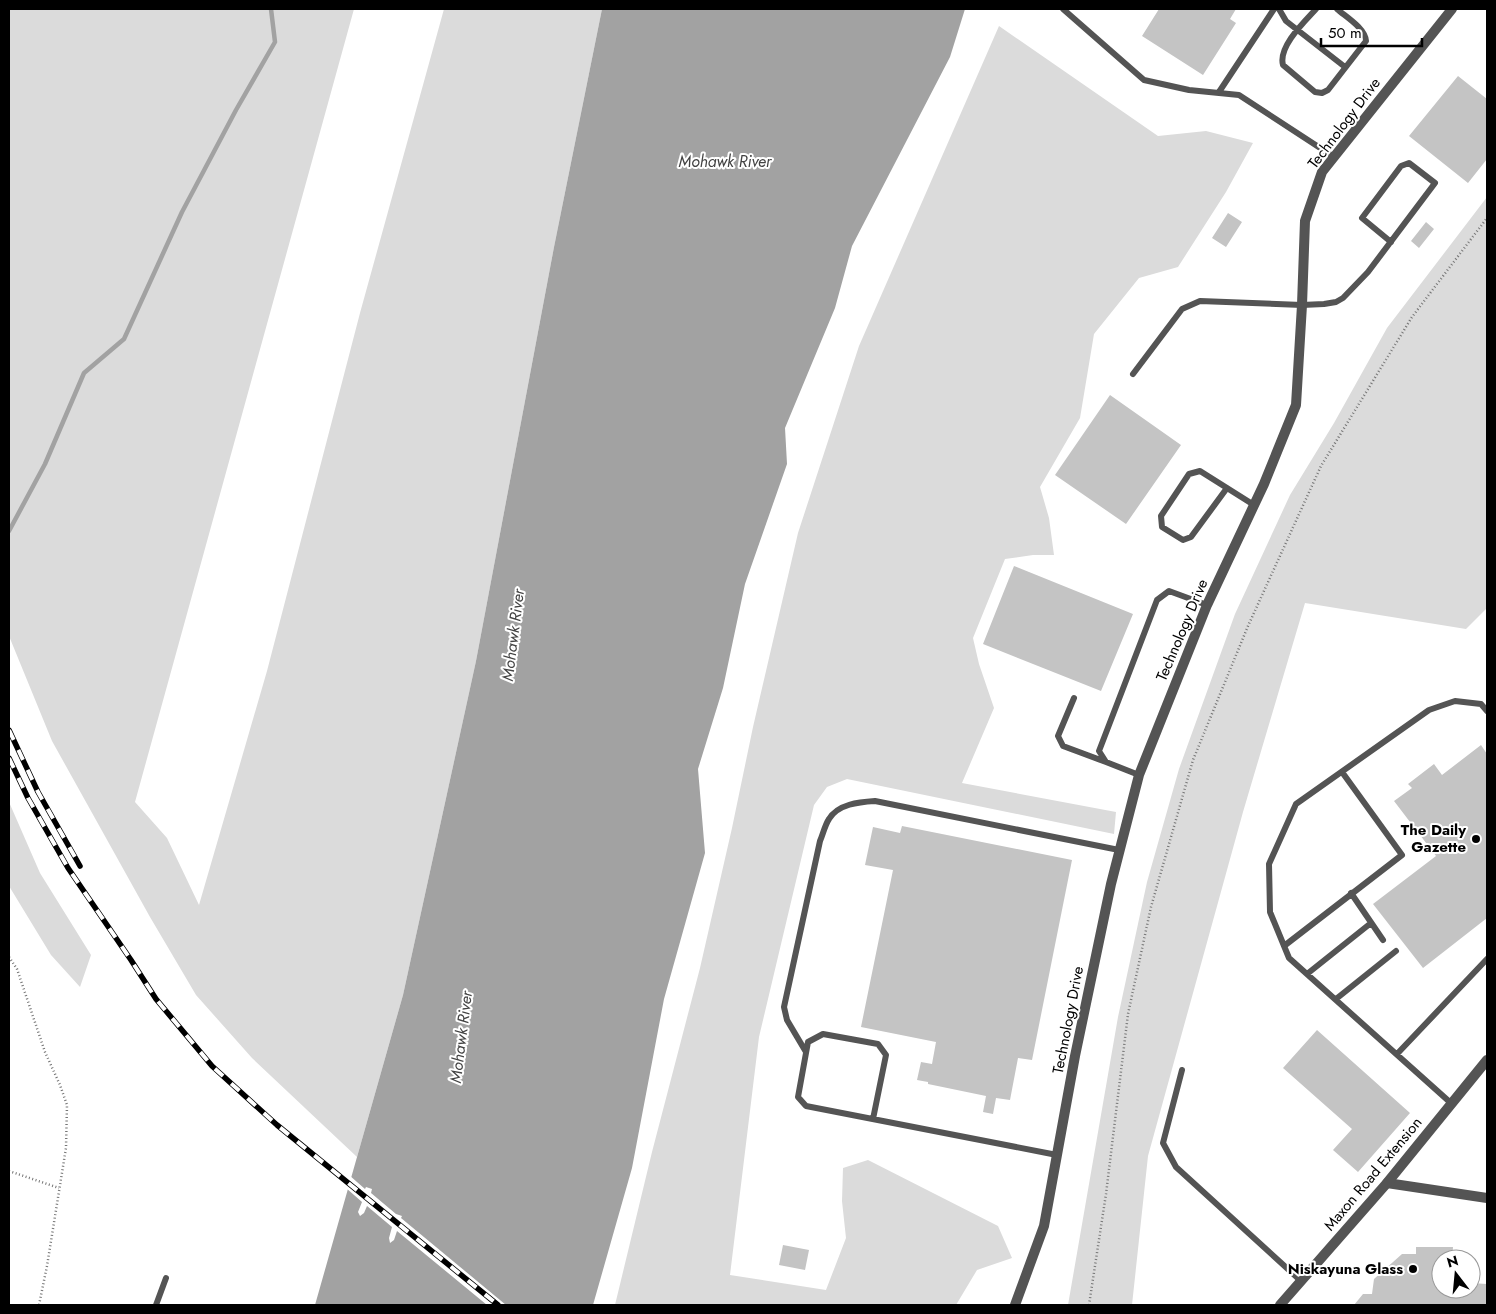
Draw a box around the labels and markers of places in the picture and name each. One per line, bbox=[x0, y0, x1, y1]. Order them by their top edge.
place label: The Daily Gazette bbox=[1401, 819, 1466, 858]
marker: The Daily Gazette bbox=[1470, 833, 1482, 845]
place label: Niskayuna Glass bbox=[1288, 1258, 1403, 1280]
marker: Niskayuna Glass bbox=[1407, 1263, 1419, 1275]

